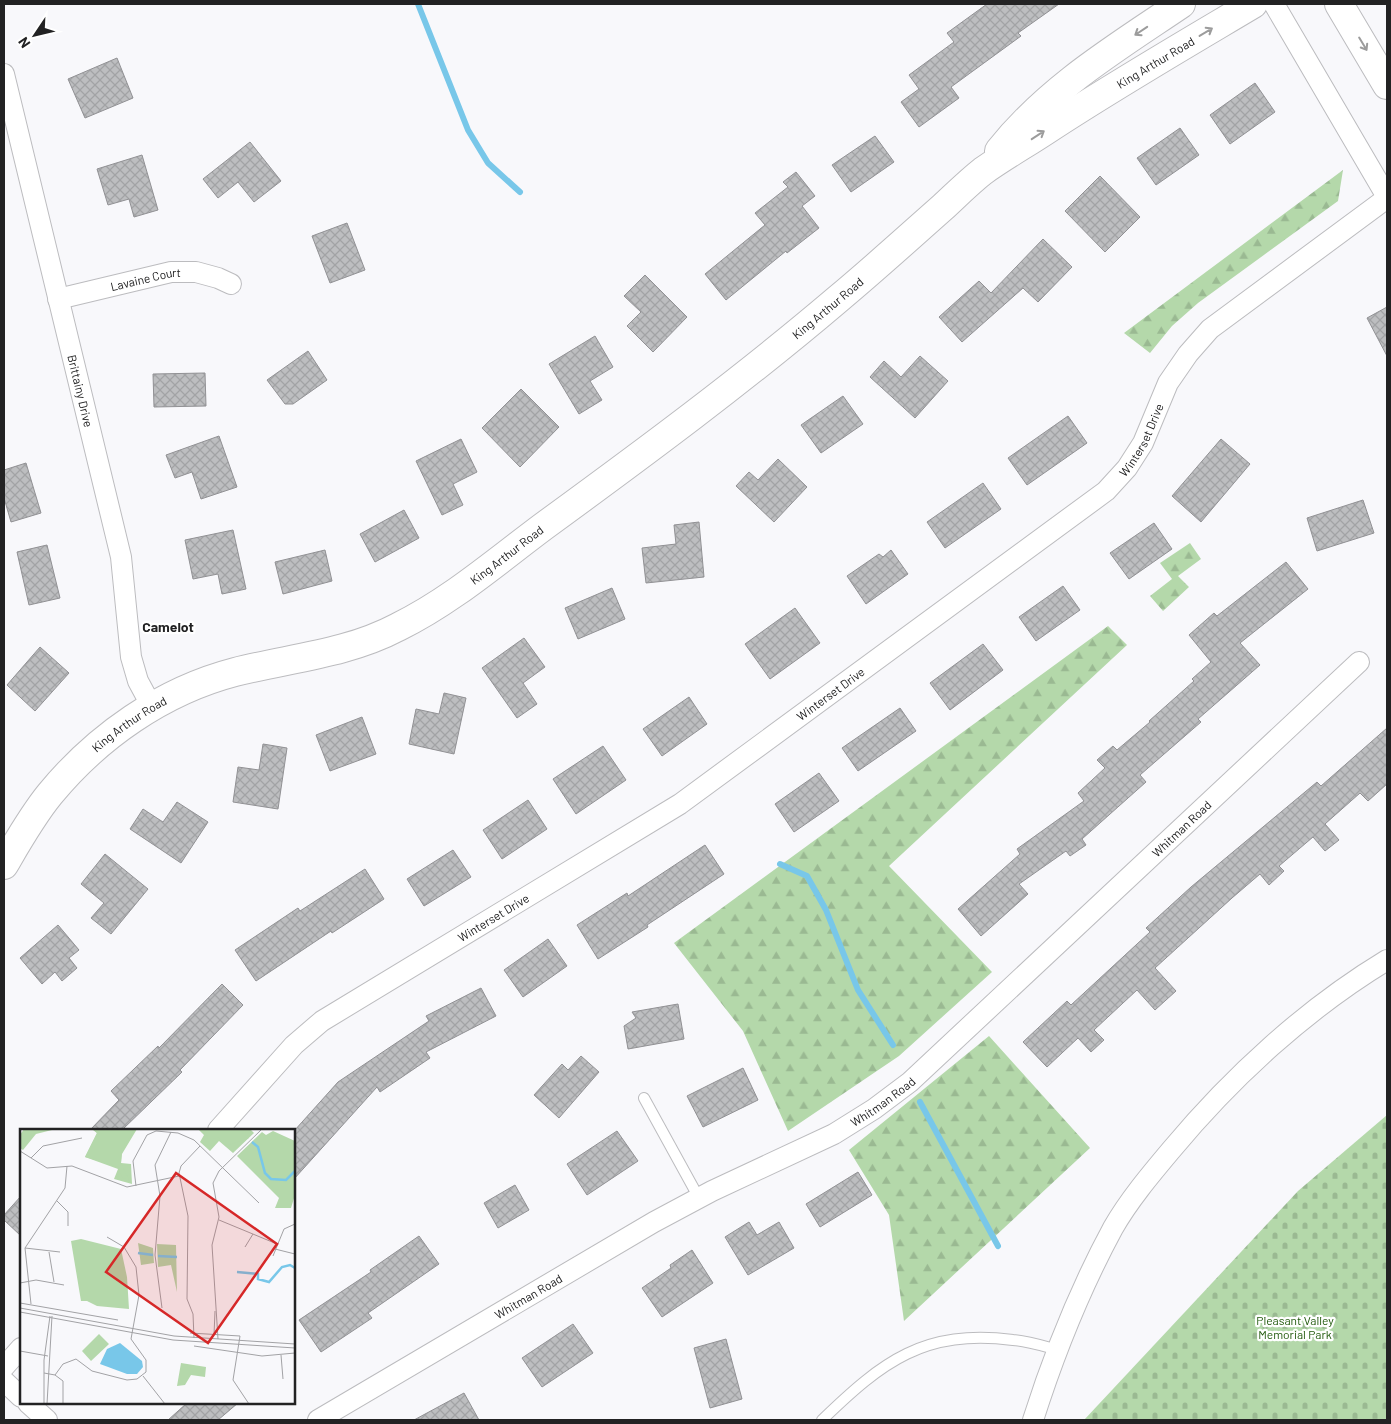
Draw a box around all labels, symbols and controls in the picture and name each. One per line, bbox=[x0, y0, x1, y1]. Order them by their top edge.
north arrow bbox=[10, 10, 60, 60]
one-way arrow bbox=[1134, 26, 1148, 36]
one-way arrow bbox=[1199, 26, 1213, 36]
text: N bbox=[14, 34, 34, 51]
street label: King Arthur Road bbox=[1114, 34, 1197, 91]
one-way arrow bbox=[1359, 37, 1369, 51]
one-way arrow bbox=[1031, 130, 1045, 140]
street label: Lavaine Court bbox=[109, 265, 181, 293]
street label: King Arthur Road bbox=[789, 274, 866, 341]
street label: Brittainy Drive bbox=[65, 353, 96, 428]
street label: Winterset Drive bbox=[1116, 401, 1166, 479]
street label: King Arthur Road bbox=[467, 522, 546, 587]
district label: Camelot bbox=[142, 618, 194, 635]
street label: Winterset Drive bbox=[794, 664, 867, 723]
street label: King Arthur Road bbox=[89, 693, 169, 755]
street label: Whitman Road bbox=[1149, 797, 1214, 859]
street label: Winterset Drive bbox=[455, 890, 531, 944]
street label: Whitman Road bbox=[848, 1074, 918, 1129]
inset map bbox=[20, 1129, 295, 1404]
street label: Whitman Road bbox=[492, 1271, 564, 1321]
park label: Pleasant Valley Memorial Park bbox=[1256, 1313, 1334, 1341]

